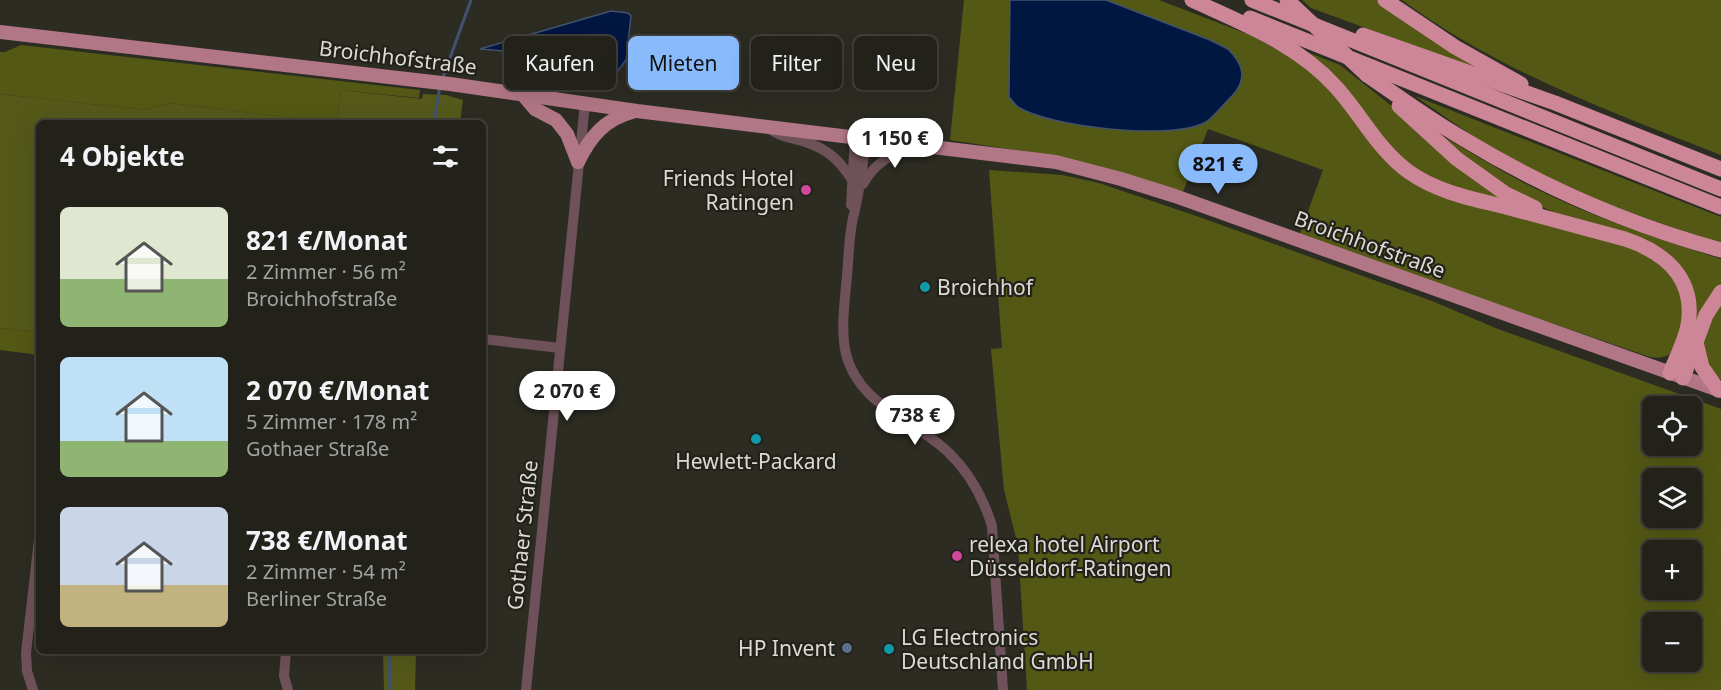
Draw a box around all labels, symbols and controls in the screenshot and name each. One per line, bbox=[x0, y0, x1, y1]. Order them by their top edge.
street label: Broichhofstraße bbox=[318, 33, 478, 81]
chip: Kaufen bbox=[504, 36, 616, 90]
chip: Mieten bbox=[628, 36, 739, 90]
chip: Filter bbox=[751, 36, 842, 90]
chip: Neu bbox=[854, 36, 937, 90]
pin: 1 150 € bbox=[840, 118, 950, 169]
text: 1 150 € bbox=[861, 124, 929, 151]
text: 4 Objekte bbox=[60, 138, 185, 174]
icon: filters bbox=[429, 140, 462, 173]
pin: 821 € bbox=[1176, 144, 1260, 195]
text: 821 € bbox=[1193, 150, 1243, 177]
place label: Friends Hotel Ratingen bbox=[663, 164, 794, 216]
marker: Friends Hotel Ratingen bbox=[799, 183, 813, 197]
street label: Broichhofstraße bbox=[1291, 204, 1449, 284]
text: 821 €/Monat bbox=[246, 222, 408, 258]
icon: home bbox=[108, 231, 180, 303]
text: 2 Zimmer · 56 m² bbox=[246, 258, 406, 285]
place label: Broichhof bbox=[937, 273, 1035, 301]
marker: Broichhof bbox=[918, 280, 932, 294]
text: Broichhofstraße bbox=[246, 285, 397, 312]
pin: 2 070 € bbox=[512, 371, 622, 422]
text: 2 070 €/Monat bbox=[246, 372, 429, 408]
text: 2 070 € bbox=[533, 377, 601, 404]
icon: home bbox=[108, 381, 180, 453]
pin: 738 € bbox=[873, 395, 957, 446]
map controls bbox=[1642, 396, 1702, 672]
button: locate bbox=[1642, 396, 1702, 456]
text: 738 € bbox=[890, 401, 940, 428]
text: 5 Zimmer · 178 m² bbox=[246, 408, 417, 435]
marker: Hewlett-Packard bbox=[749, 432, 763, 446]
text: Gothaer Straße bbox=[246, 435, 389, 462]
place label: Hewlett-Packard bbox=[675, 447, 837, 475]
street label: Gothaer Straße bbox=[500, 459, 544, 611]
button: layers bbox=[1642, 468, 1702, 528]
text: 738 €/Monat bbox=[246, 522, 408, 558]
place label: relexa hotel Airport Düsseldorf-Ratingen bbox=[969, 530, 1172, 582]
icon: home bbox=[108, 531, 180, 603]
button: + bbox=[1642, 540, 1702, 600]
marker: relexa hotel Airport Düsseldorf-Ratingen bbox=[950, 549, 964, 563]
text: 2 Zimmer · 54 m² bbox=[246, 558, 406, 585]
text: Berliner Straße bbox=[246, 585, 387, 612]
button: − bbox=[1642, 612, 1702, 672]
place label: LG Electronics Deutschland GmbH bbox=[901, 623, 1094, 675]
place label: HP Invent bbox=[738, 634, 835, 662]
marker: HP Invent bbox=[840, 641, 854, 655]
marker: LG Electronics Deutschland GmbH bbox=[882, 642, 896, 656]

